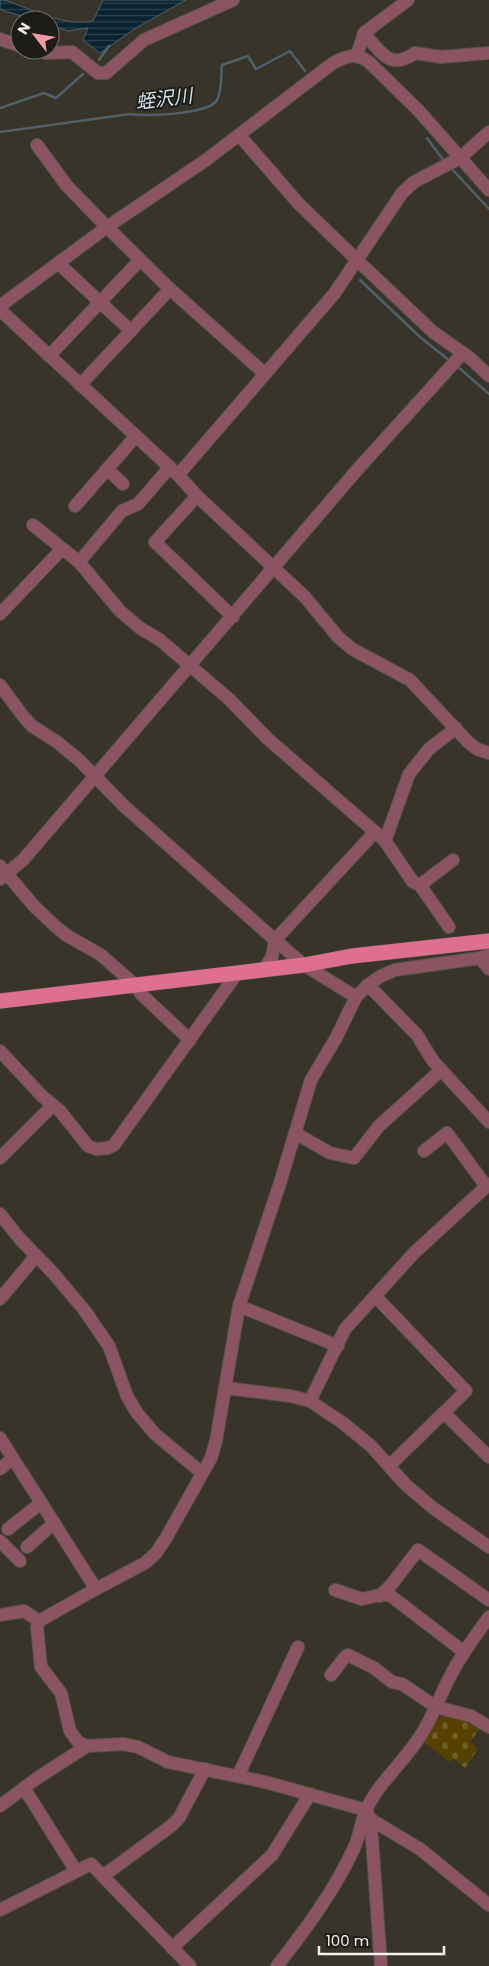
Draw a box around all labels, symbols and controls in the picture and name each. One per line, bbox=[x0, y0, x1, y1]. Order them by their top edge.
north arrow bbox=[10, 10, 60, 60]
text: N bbox=[13, 19, 35, 38]
water label: 蛭沢川 bbox=[134, 82, 196, 116]
scale bar bbox=[319, 1924, 444, 1956]
text: 100 m bbox=[326, 1930, 369, 1951]

